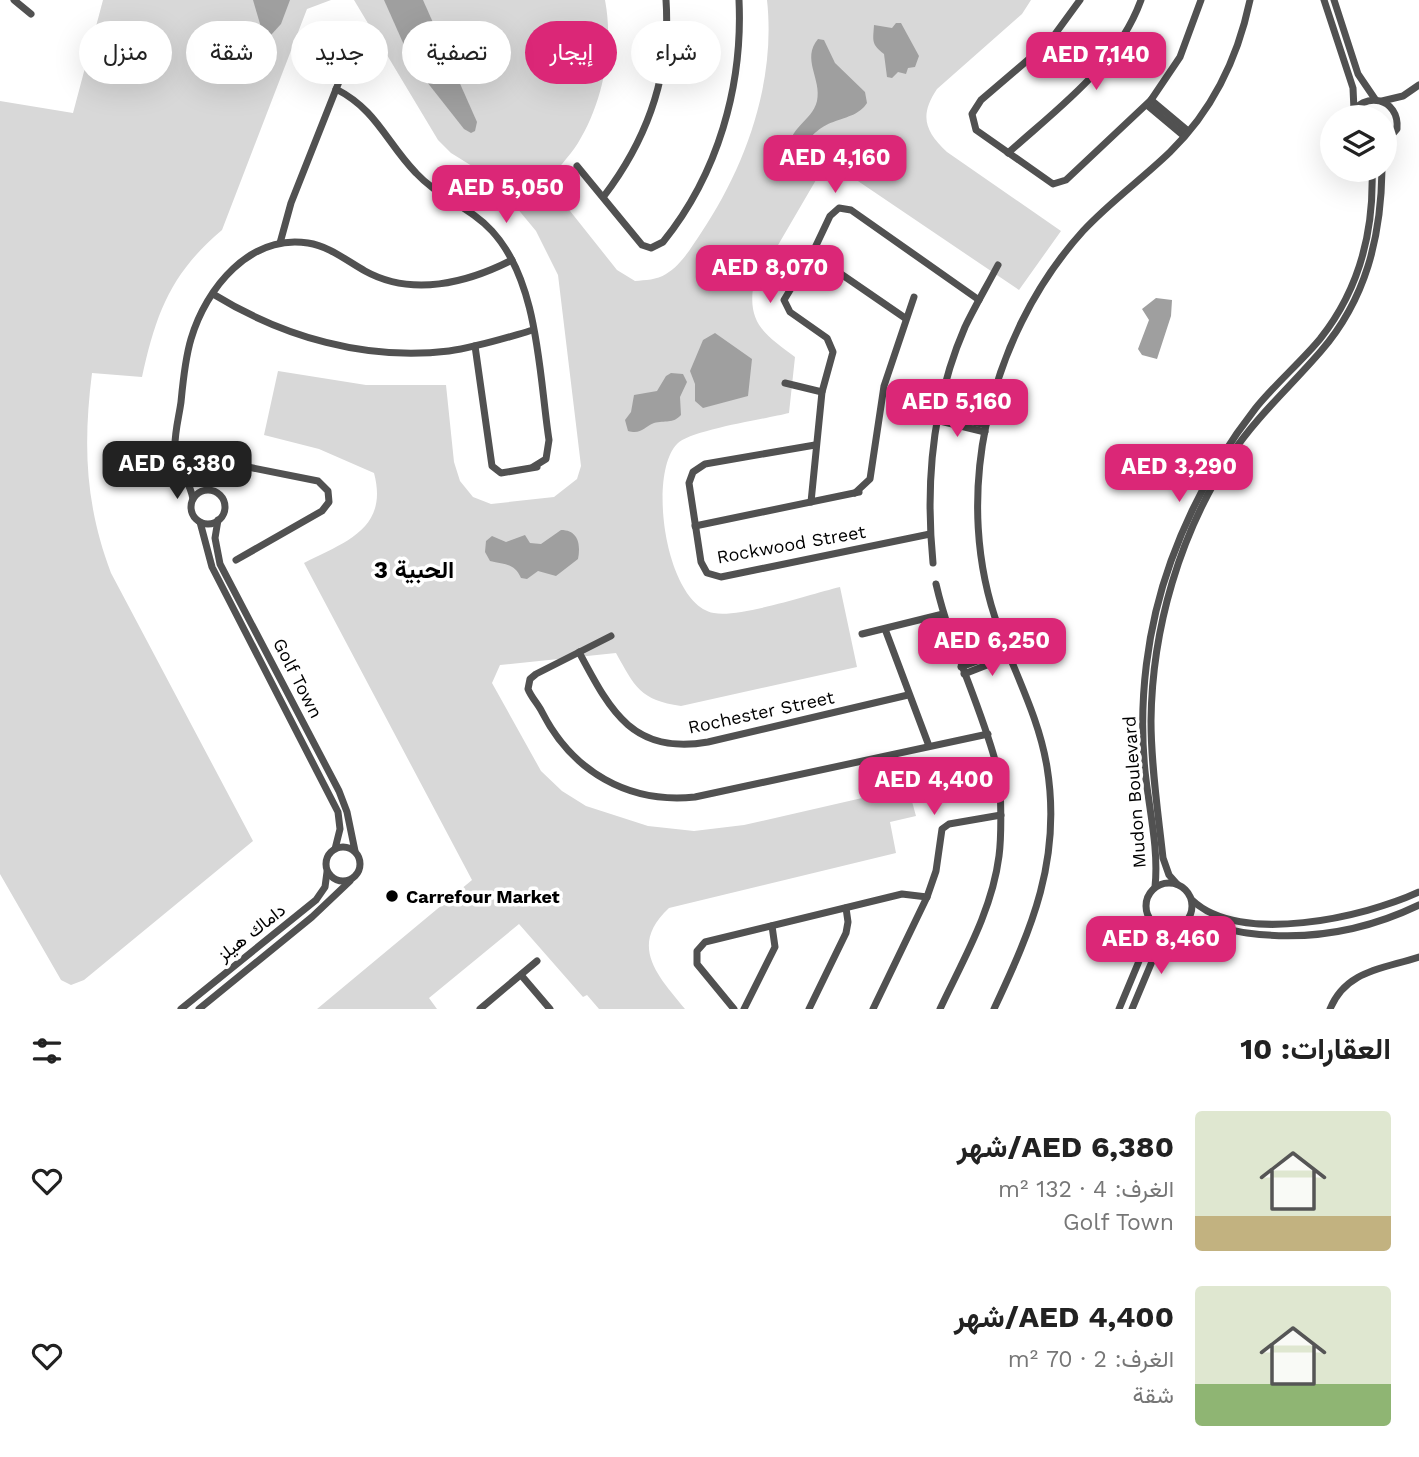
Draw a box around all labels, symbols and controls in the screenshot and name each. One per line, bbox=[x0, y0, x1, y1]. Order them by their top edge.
chip: منزل bbox=[79, 21, 172, 84]
chip: شقة bbox=[186, 21, 277, 84]
chip: جديد bbox=[291, 21, 388, 84]
chip: تصفية bbox=[402, 21, 511, 84]
chip: إيجار bbox=[525, 21, 617, 84]
chip: شراء bbox=[631, 21, 721, 84]
pin: AED 7,140 bbox=[1016, 32, 1176, 92]
text: AED 7,140 bbox=[1042, 41, 1150, 68]
map controls bbox=[1320, 105, 1397, 182]
button: layers bbox=[1320, 105, 1397, 182]
pin: AED 4,160 bbox=[755, 136, 915, 195]
text: AED 4,160 bbox=[779, 144, 891, 171]
pin: AED 5,050 bbox=[426, 166, 586, 225]
text: AED 5,050 bbox=[448, 174, 564, 201]
pin: AED 8,070 bbox=[690, 246, 850, 305]
text: AED 8,070 bbox=[712, 254, 828, 281]
pin: AED 5,160 bbox=[877, 380, 1037, 439]
text: AED 5,160 bbox=[902, 388, 1012, 415]
pin: AED 6,380 bbox=[97, 442, 257, 501]
pin: AED 3,290 bbox=[1099, 444, 1259, 504]
text: AED 6,380 bbox=[119, 450, 235, 477]
text: AED 3,290 bbox=[1121, 453, 1237, 480]
street label: Rockwood Street bbox=[715, 520, 867, 567]
district label: الحبية 3 bbox=[374, 556, 454, 584]
pin: AED 6,250 bbox=[912, 618, 1072, 678]
text: AED 6,250 bbox=[934, 627, 1050, 654]
street label: Golf Town bbox=[269, 634, 327, 722]
street label: Rochester Street bbox=[686, 686, 836, 738]
street label: Mudon Boulevard bbox=[1118, 715, 1150, 869]
pin: AED 4,400 bbox=[854, 758, 1014, 817]
text: AED 4,400 bbox=[875, 766, 994, 793]
place label: Carrefour Market bbox=[406, 886, 560, 907]
marker: Carrefour Market bbox=[384, 888, 400, 904]
street label: داماك هيلز bbox=[212, 899, 290, 967]
pin: AED 8,460 bbox=[1081, 916, 1241, 976]
text: AED 8,460 bbox=[1102, 925, 1220, 952]
text: العقارات: 10 bbox=[1240, 1031, 1391, 1066]
icon: filters bbox=[28, 1032, 66, 1070]
text: AED 6,380/شهر bbox=[957, 1129, 1174, 1164]
icon: home bbox=[1251, 1139, 1335, 1223]
icon: heart bbox=[28, 1162, 66, 1200]
text: الغرف: 4 · 132 m² bbox=[998, 1176, 1174, 1203]
text: Golf Town bbox=[1063, 1209, 1174, 1236]
text: AED 4,400/شهر bbox=[954, 1299, 1174, 1334]
icon: home bbox=[1251, 1314, 1335, 1398]
icon: heart bbox=[28, 1337, 66, 1375]
text: الغرف: 2 · 70 m² bbox=[1008, 1346, 1174, 1373]
text: شقة bbox=[1132, 1382, 1174, 1409]

